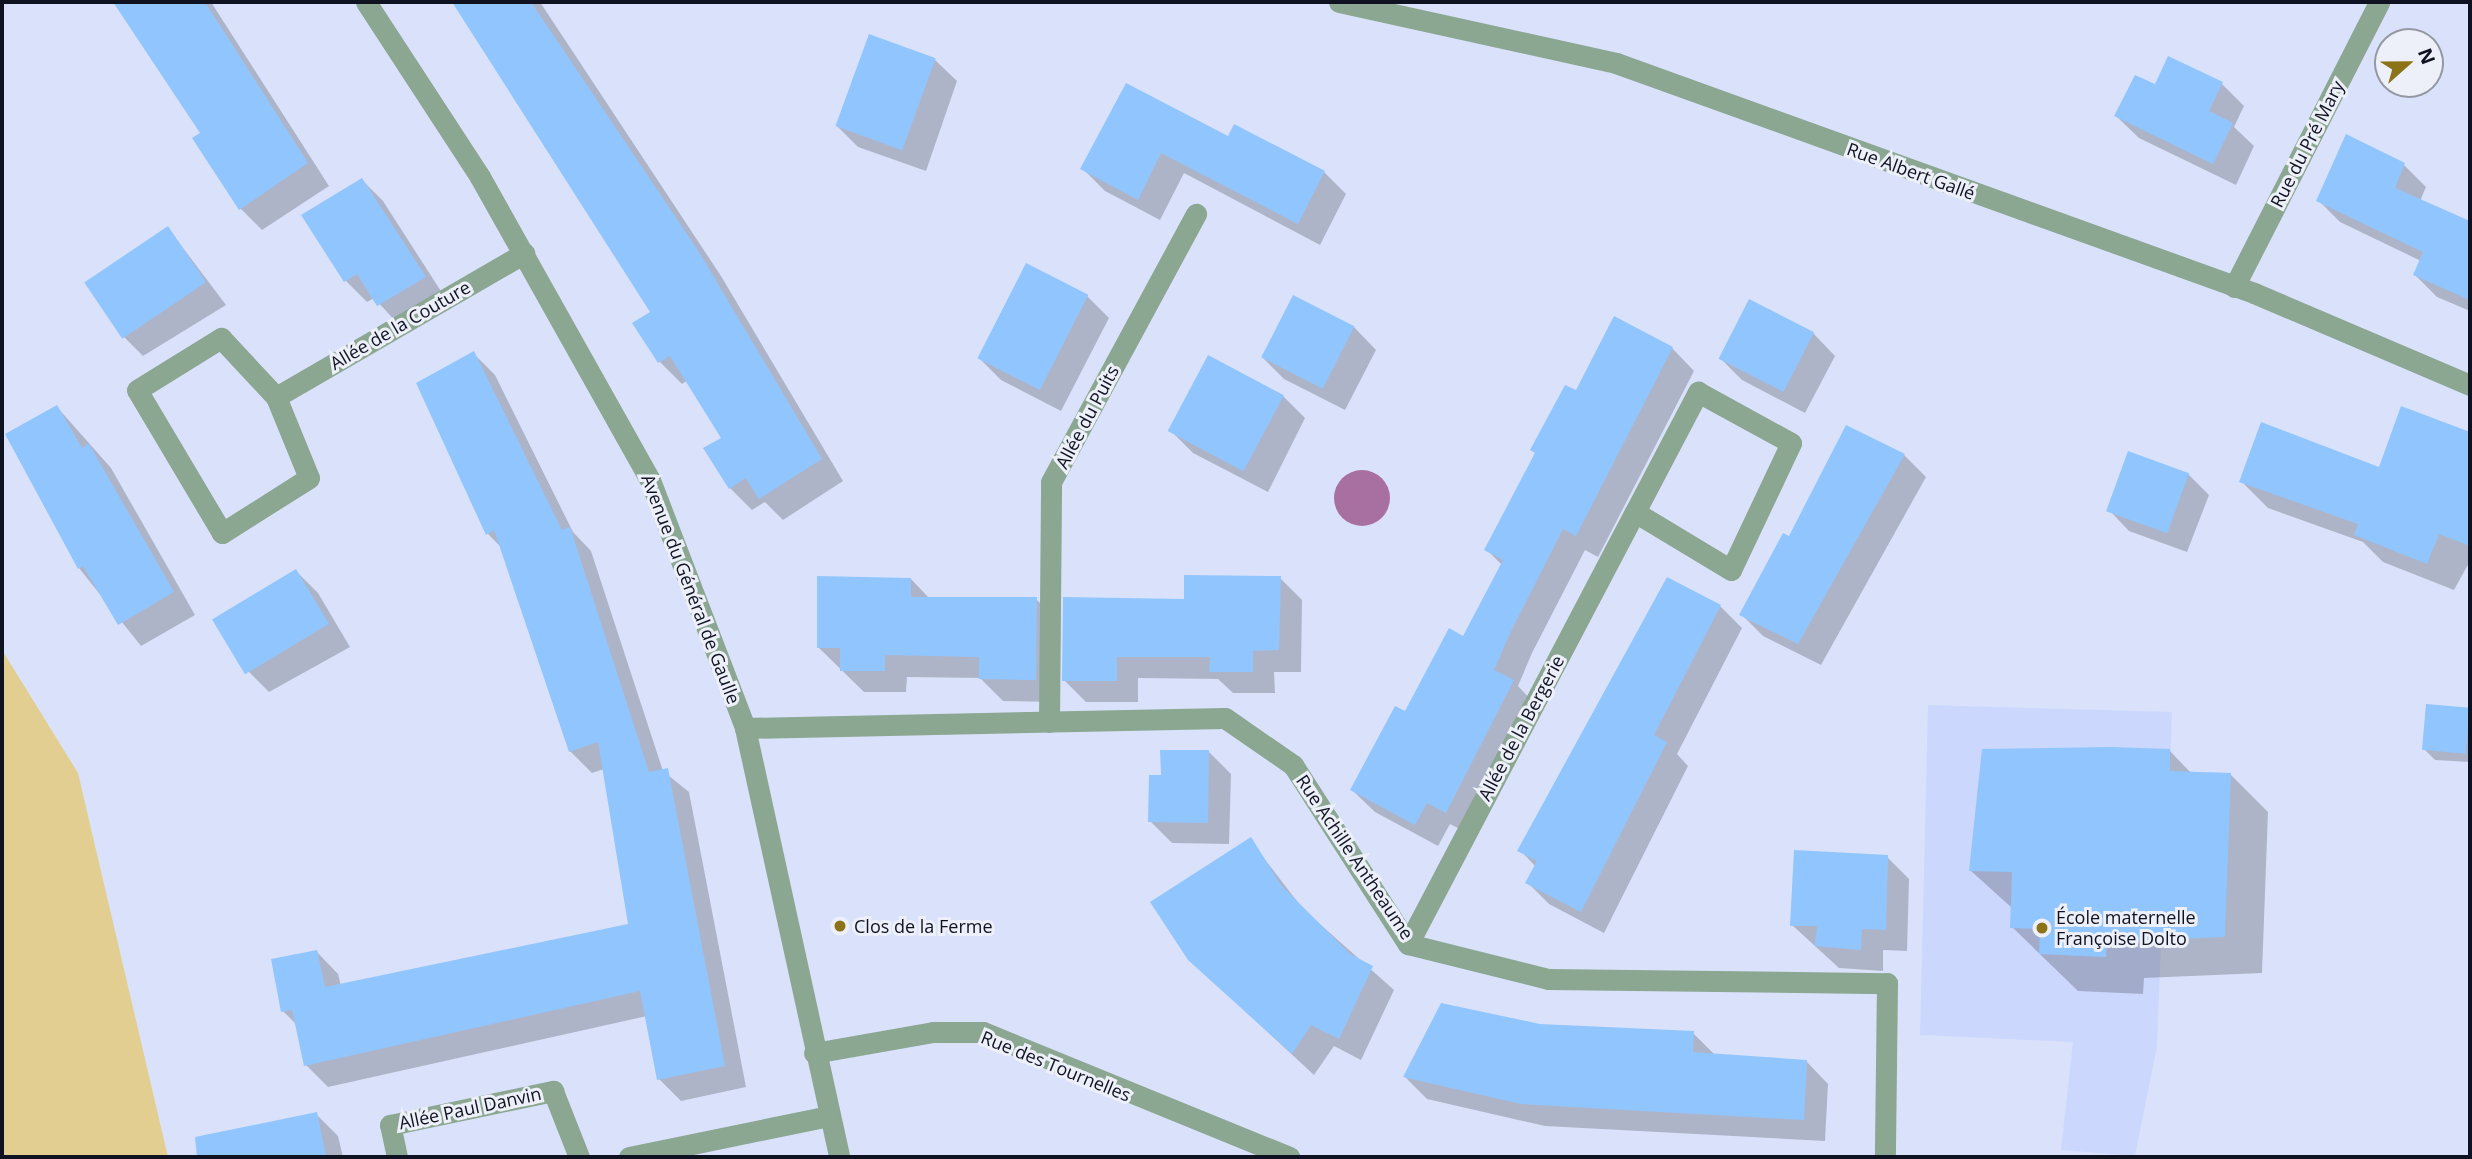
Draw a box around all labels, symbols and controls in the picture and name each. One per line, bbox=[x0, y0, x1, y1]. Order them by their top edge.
north arrow bbox=[2374, 28, 2444, 98]
text: N bbox=[2412, 44, 2442, 68]
street label: Rue du Pré Mary bbox=[2266, 77, 2348, 211]
street label: Rue Albert Gallé bbox=[1844, 138, 1978, 204]
street label: Allée de la Couture bbox=[326, 276, 474, 374]
street label: Allée du Puits bbox=[1051, 362, 1123, 472]
street label: Avenue du Général de Gaulle bbox=[637, 471, 745, 707]
street label: Allée de la Bergerie bbox=[1474, 652, 1568, 804]
street label: Rue Achille Antheaume bbox=[1292, 770, 1418, 944]
place label: École maternelle Françoise Dolto bbox=[2056, 907, 2196, 950]
place label: Clos de la Ferme bbox=[854, 915, 993, 937]
marker: Clos de la Ferme bbox=[832, 918, 848, 934]
marker: École maternelle Françoise Dolto bbox=[2034, 920, 2050, 936]
street label: Rue des Tournelles bbox=[978, 1026, 1134, 1106]
street label: Allée Paul Danvin bbox=[397, 1082, 543, 1134]

